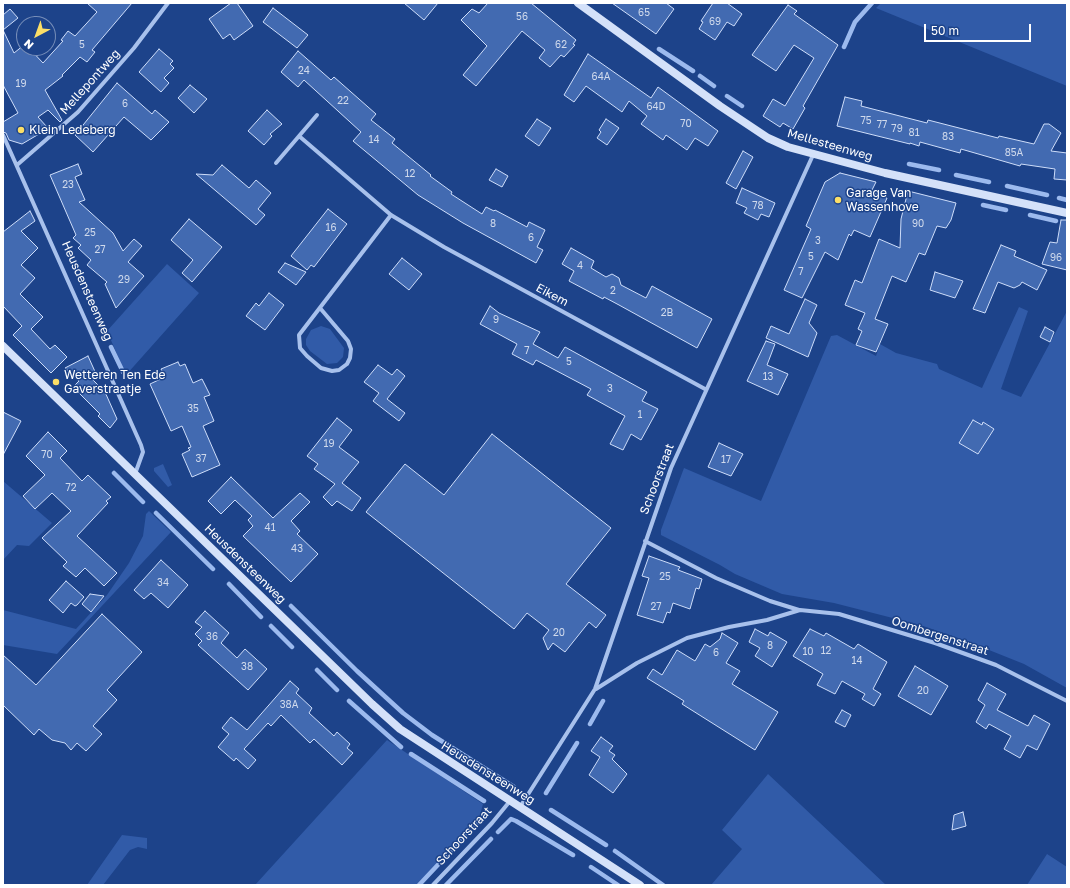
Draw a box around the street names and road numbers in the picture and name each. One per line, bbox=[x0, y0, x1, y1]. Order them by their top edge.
street label: Mellepontweg bbox=[57, 47, 123, 117]
street label: Mellesteenweg bbox=[786, 126, 874, 164]
street label: Heusdensteenweg bbox=[59, 239, 115, 343]
street label: Eikem bbox=[533, 281, 571, 309]
street label: Schoorstraat bbox=[637, 442, 677, 516]
street label: Heusdensteenweg bbox=[201, 521, 289, 607]
street label: Oombergenstraat bbox=[890, 614, 990, 658]
street label: Heusdensteenweg bbox=[439, 738, 537, 808]
street label: Schoorstraat bbox=[433, 804, 495, 868]

